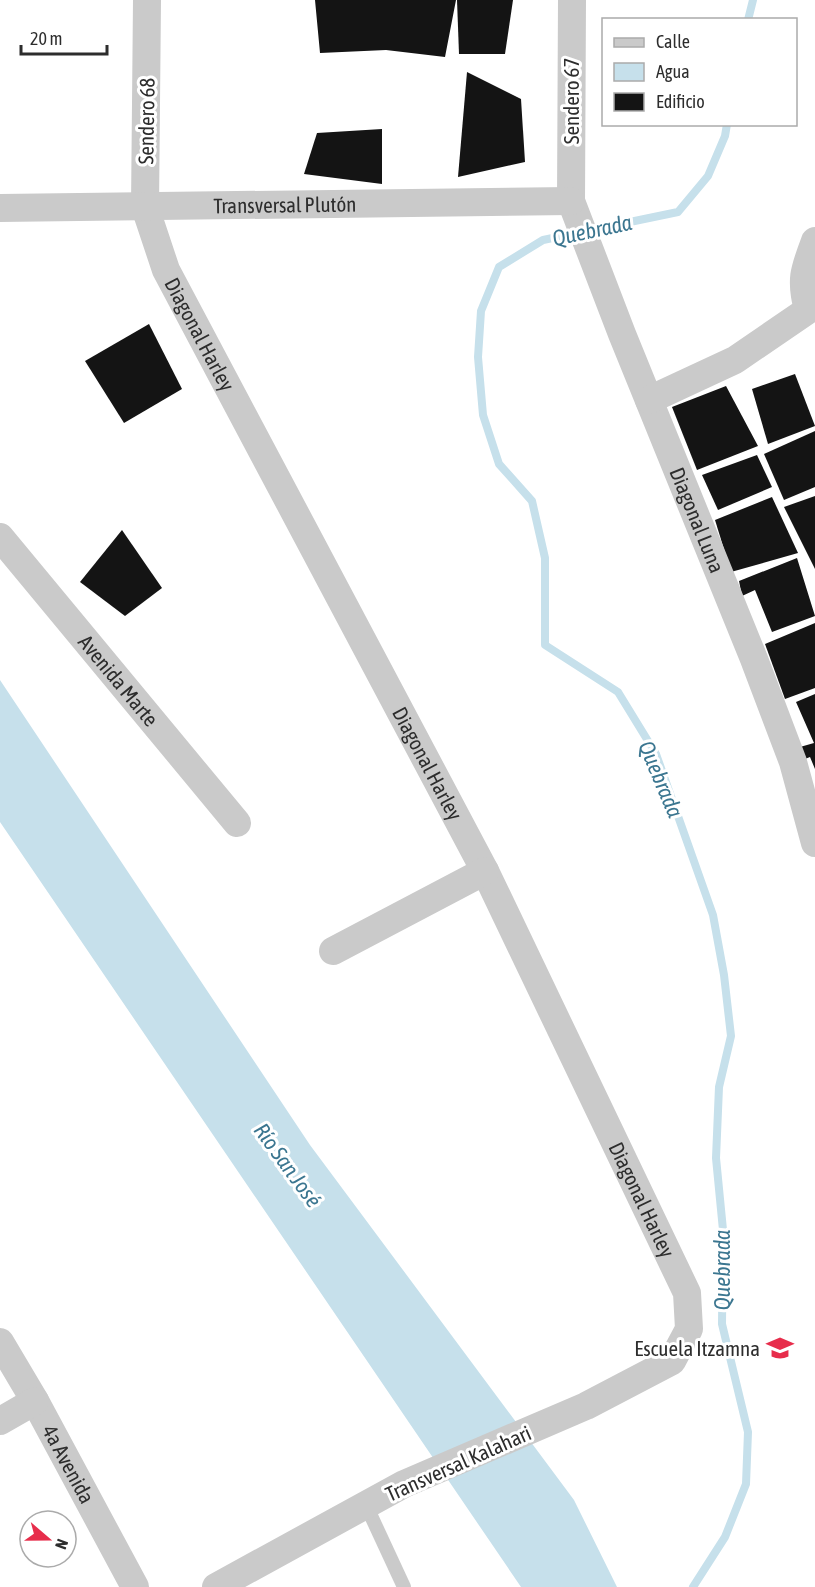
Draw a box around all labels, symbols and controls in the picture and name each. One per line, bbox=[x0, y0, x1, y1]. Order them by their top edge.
scale bar bbox=[21, 18, 106, 56]
legend bbox=[602, 18, 797, 126]
text: 20 m bbox=[30, 28, 62, 49]
text: Calle bbox=[656, 31, 690, 52]
street label: Sendero 67 bbox=[559, 58, 583, 144]
text: Agua bbox=[656, 61, 690, 82]
street label: Sendero 68 bbox=[133, 77, 159, 165]
text: Edificio bbox=[656, 91, 705, 112]
street label: Transversal Plutón bbox=[213, 192, 357, 217]
water label: Quebrada bbox=[550, 209, 634, 251]
street label: Diagonal Harley bbox=[160, 273, 240, 395]
street label: Diagonal Luna bbox=[665, 464, 730, 576]
street label: Avenida Marte bbox=[74, 630, 163, 731]
street label: Diagonal Harley bbox=[388, 703, 468, 824]
water label: Quebrada bbox=[633, 737, 689, 821]
water label: Río San José bbox=[249, 1118, 327, 1212]
street label: Diagonal Harley bbox=[604, 1138, 680, 1261]
water label: Quebrada bbox=[709, 1230, 735, 1310]
school or university icon: Escuela Itzamna bbox=[765, 1333, 795, 1363]
place label: Escuela Itzamna bbox=[634, 1336, 760, 1360]
street label: Transversal Kalahari bbox=[381, 1420, 535, 1506]
street label: 4a Avenida bbox=[38, 1421, 100, 1507]
north arrow bbox=[18, 1509, 78, 1569]
text: N bbox=[52, 1537, 72, 1552]

